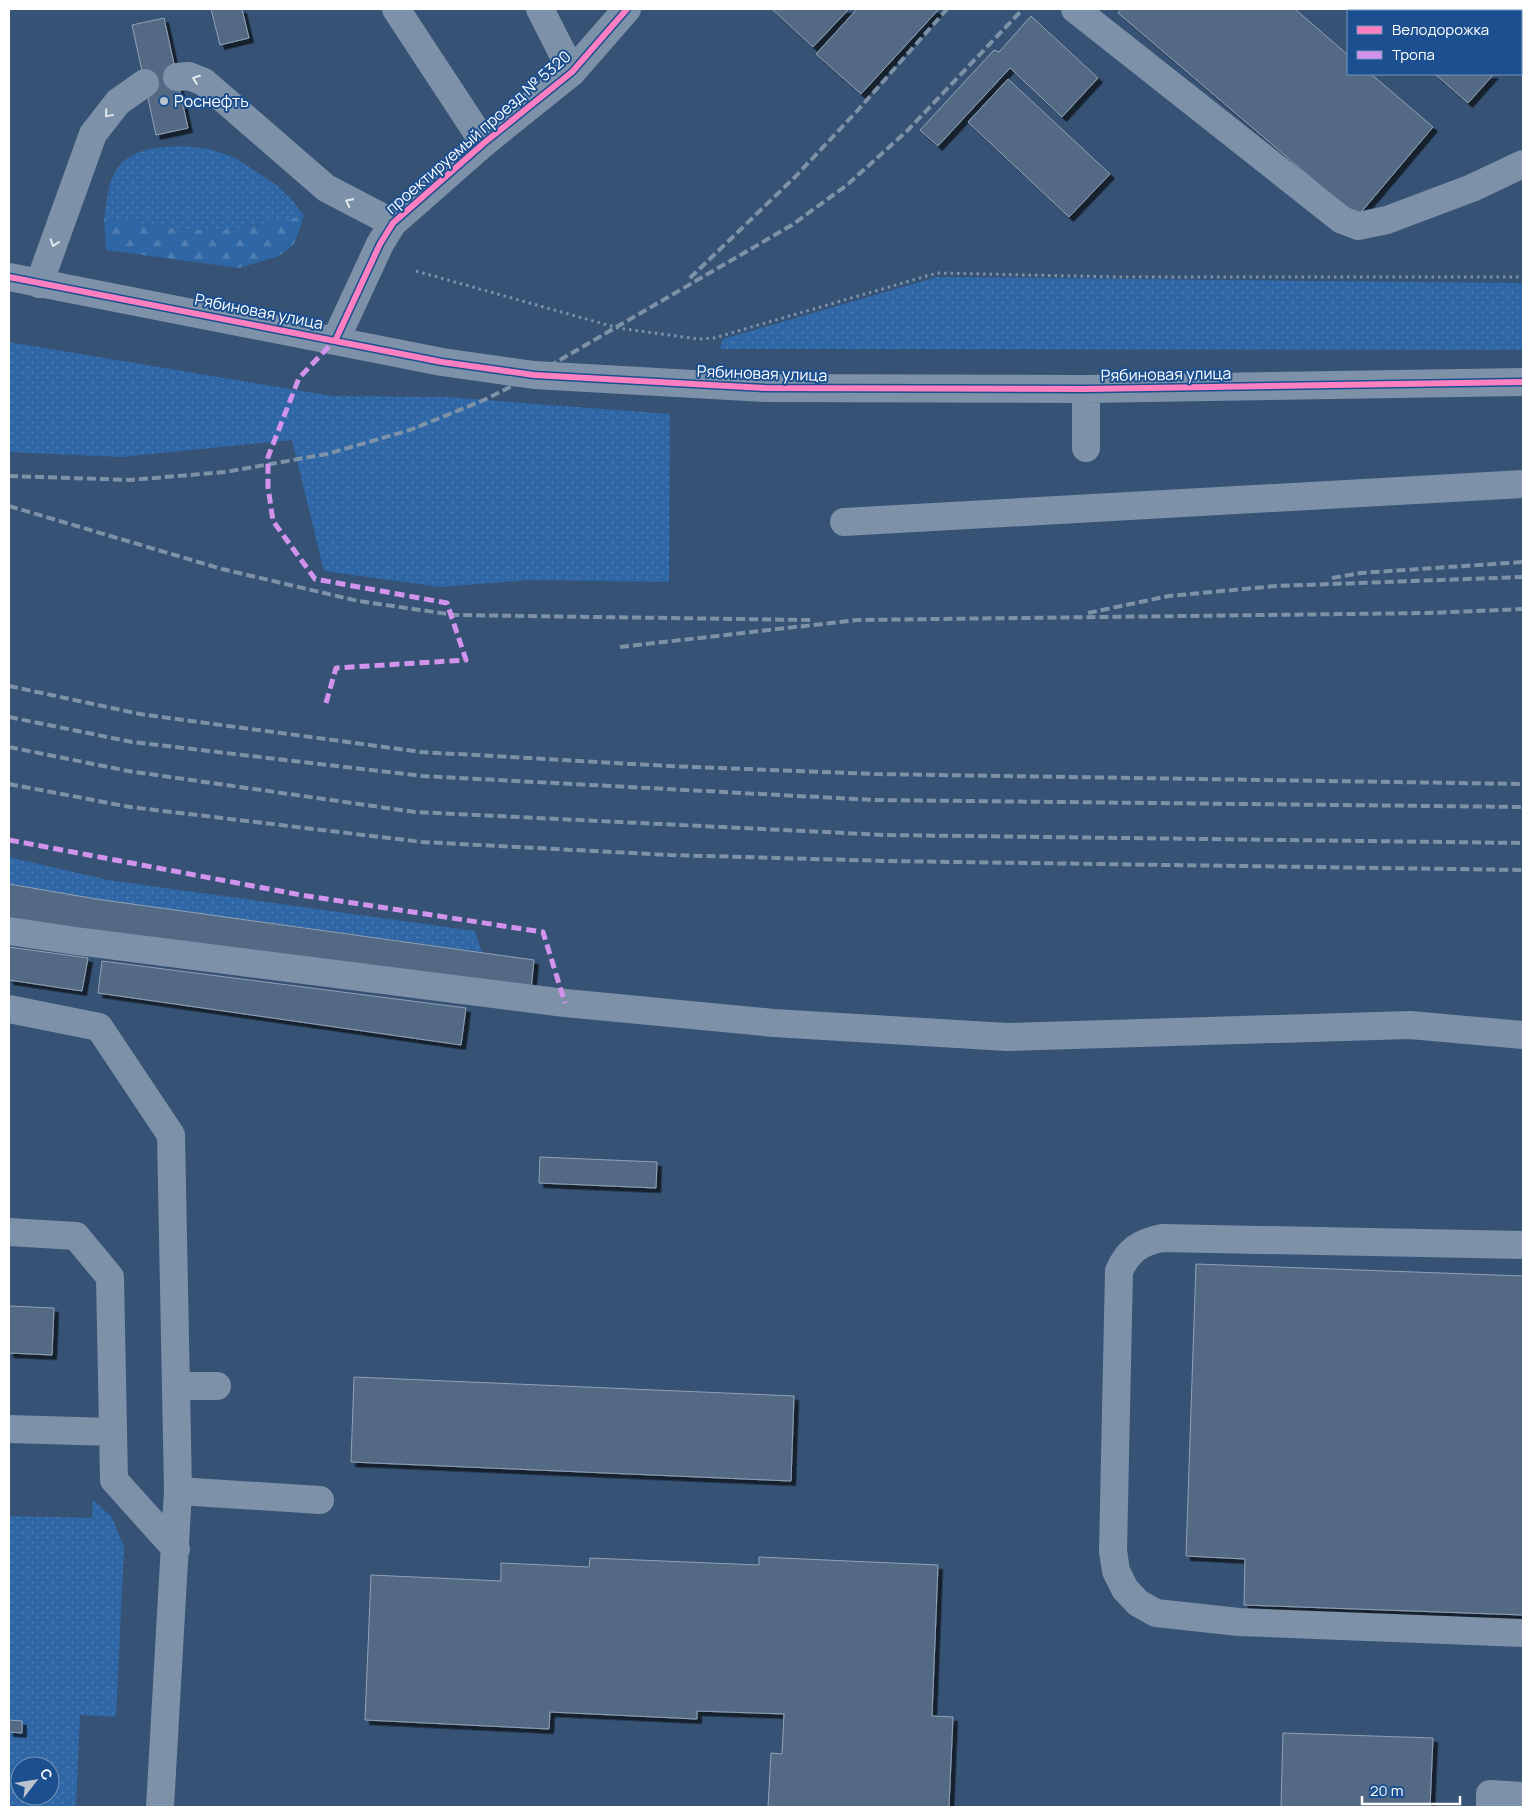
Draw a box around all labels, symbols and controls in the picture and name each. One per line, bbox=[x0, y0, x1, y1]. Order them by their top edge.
legend bbox=[1347, 10, 1522, 75]
text: Велодорожка bbox=[1392, 19, 1489, 40]
text: Тропа bbox=[1392, 44, 1435, 65]
street label: проектируемый проезд № 5320 bbox=[381, 45, 575, 219]
one-way arrow bbox=[192, 75, 201, 85]
place label: Роснефть bbox=[174, 90, 249, 112]
marker: Роснефть bbox=[158, 95, 170, 107]
one-way arrow bbox=[105, 108, 113, 117]
one-way arrow bbox=[346, 198, 355, 208]
one-way arrow bbox=[50, 238, 60, 246]
street label: Рябиновая улица bbox=[193, 288, 325, 334]
street label: Рябиновая улица bbox=[696, 360, 828, 386]
street label: Рябиновая улица bbox=[1101, 362, 1231, 386]
north arrow bbox=[10, 1756, 60, 1806]
text: С bbox=[36, 1765, 57, 1783]
scale bar bbox=[1362, 1774, 1460, 1806]
text: 20 m bbox=[1370, 1780, 1403, 1801]

